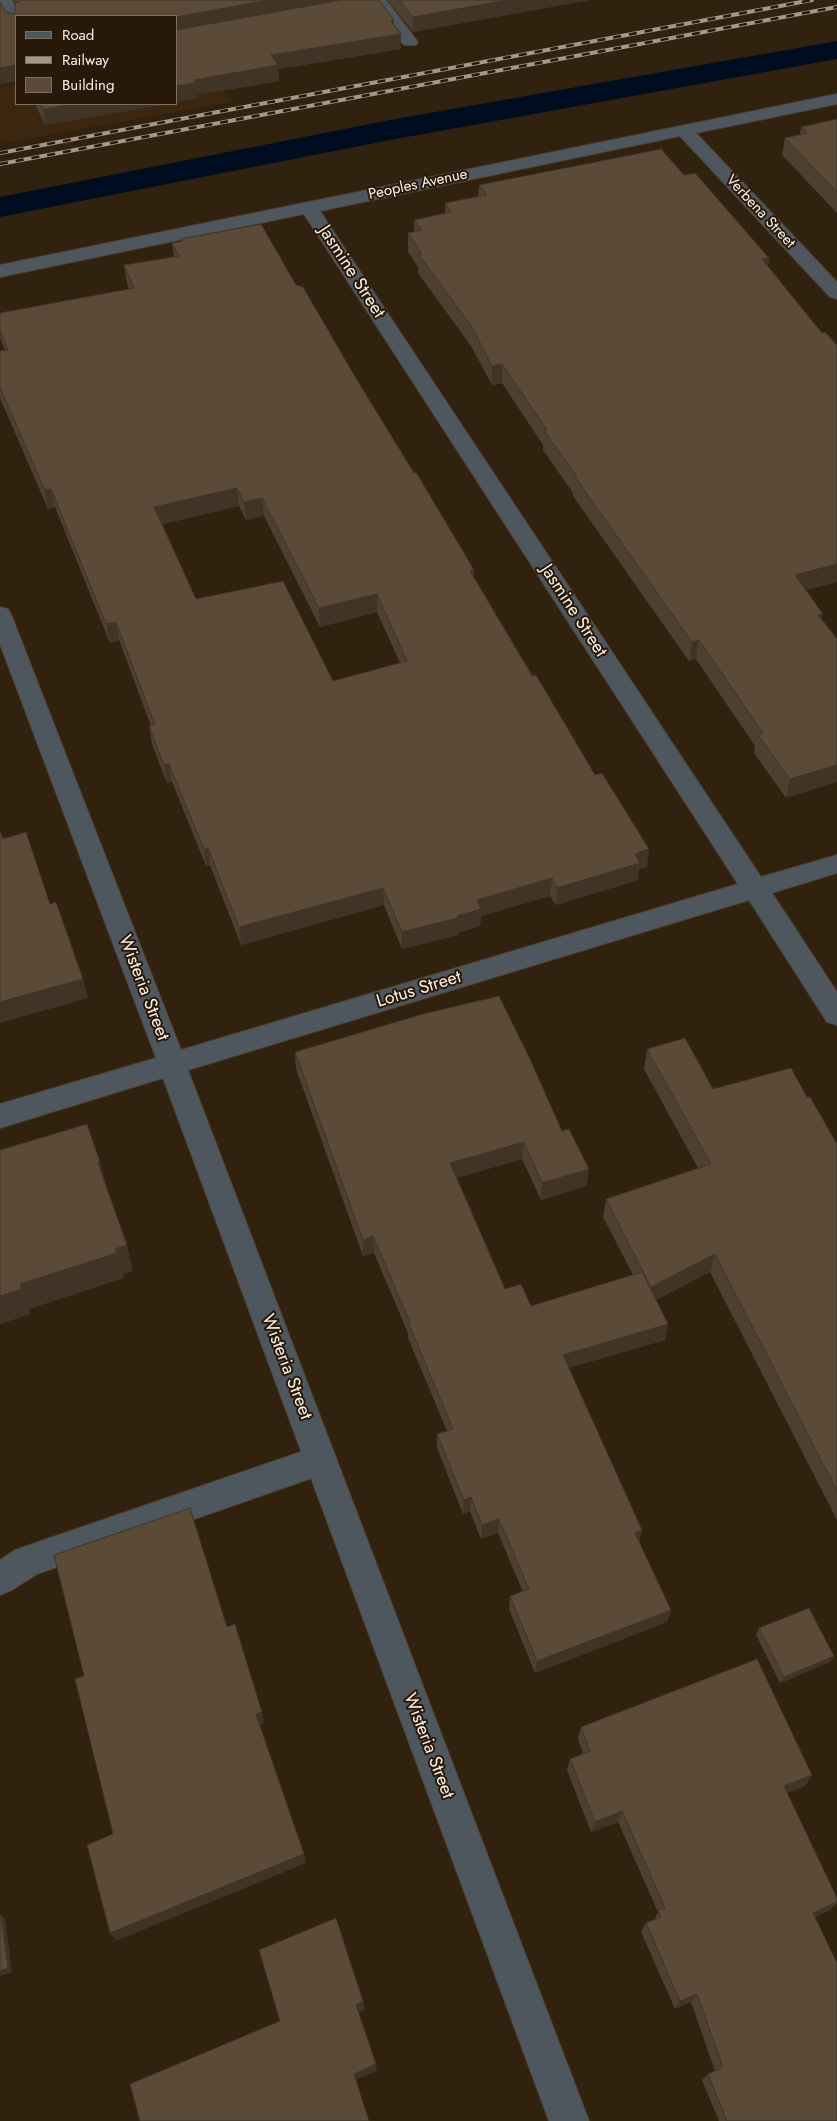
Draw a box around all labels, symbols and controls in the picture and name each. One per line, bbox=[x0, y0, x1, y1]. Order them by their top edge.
legend bbox=[15, 15, 178, 105]
text: Road bbox=[62, 24, 94, 46]
text: Railway bbox=[62, 49, 109, 71]
text: Building bbox=[62, 74, 114, 96]
street label: Peoples Avenue bbox=[367, 166, 469, 204]
street label: Verbena Street bbox=[722, 172, 798, 252]
street label: Jasmine Street bbox=[313, 222, 389, 322]
street label: Jasmine Street bbox=[535, 561, 611, 661]
street label: Wisteria Street bbox=[113, 932, 173, 1044]
street label: Lotus Street bbox=[374, 967, 464, 1013]
street label: Wisteria Street bbox=[256, 1311, 316, 1423]
street label: Wisteria Street bbox=[398, 1690, 458, 1802]

